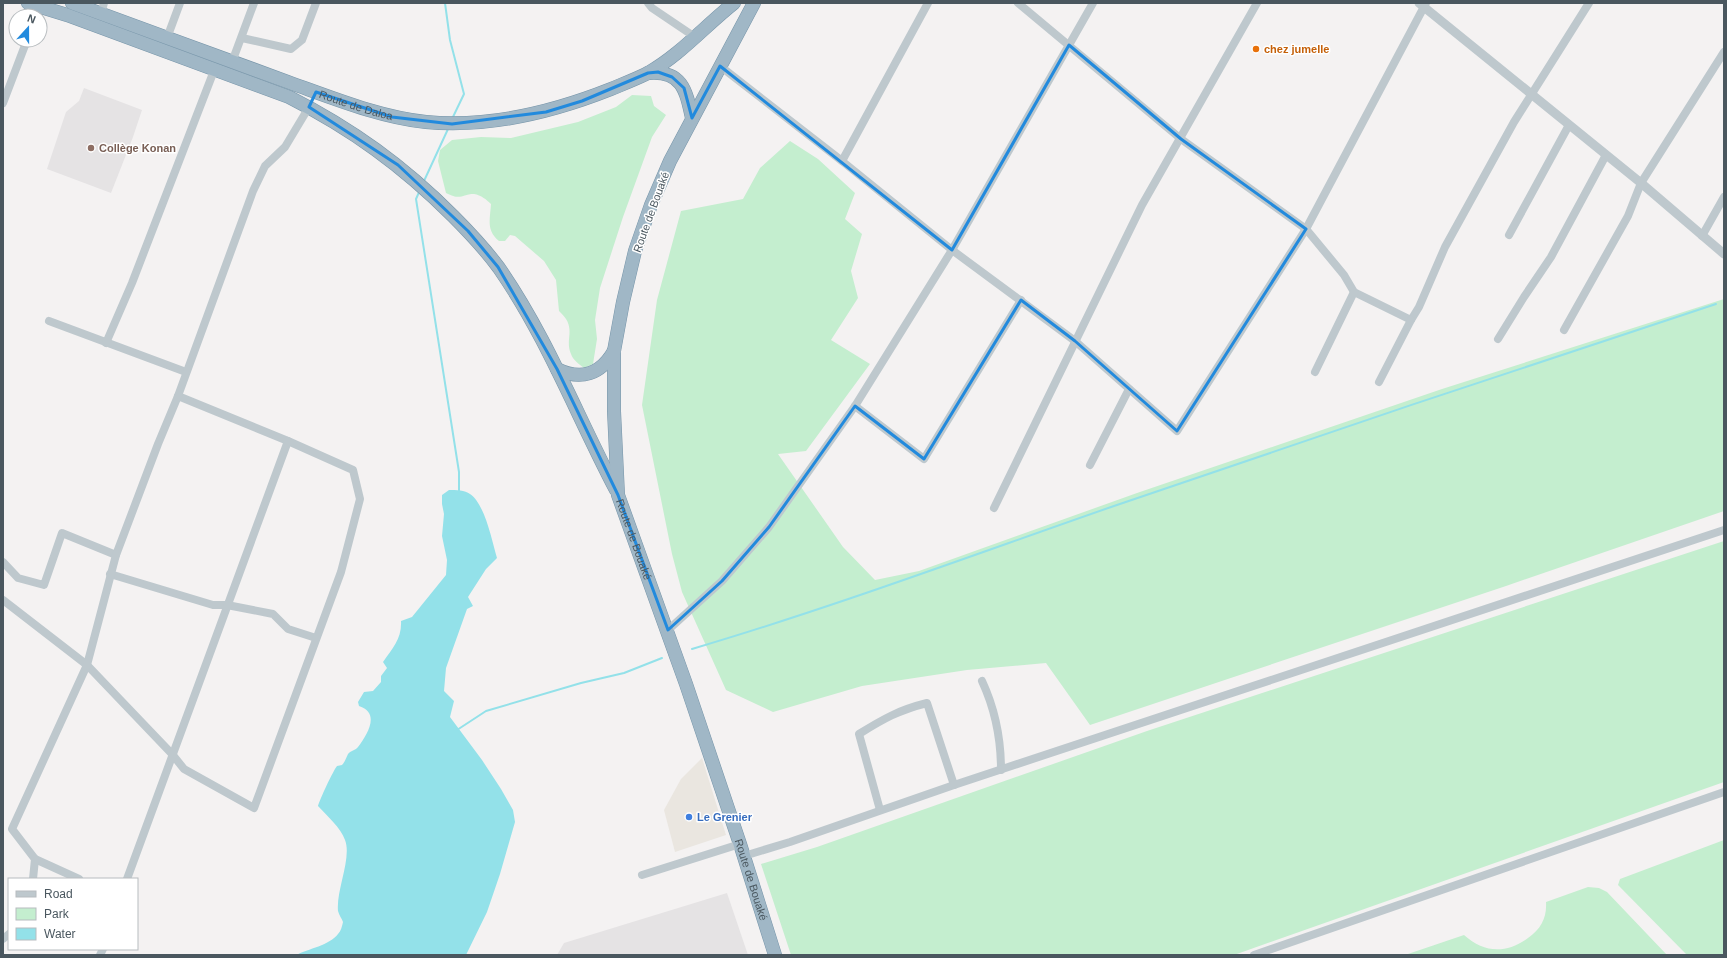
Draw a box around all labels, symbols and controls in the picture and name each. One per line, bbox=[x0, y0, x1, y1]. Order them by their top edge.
north arrow bbox=[8, 8, 48, 48]
text: N bbox=[26, 12, 37, 26]
place label: chez jumelle bbox=[1264, 43, 1329, 55]
marker: chez jumelle bbox=[1251, 44, 1261, 54]
street label: Route de Daloa bbox=[318, 88, 395, 122]
place label: Collège Konan bbox=[99, 142, 176, 154]
marker: Collège Konan bbox=[86, 143, 96, 153]
street label: Route de Bouaké bbox=[631, 170, 671, 254]
street label: Route de Bouaké bbox=[614, 497, 654, 581]
place label: Le Grenier bbox=[697, 811, 753, 823]
marker: Le Grenier bbox=[684, 812, 694, 822]
street label: Route de Bouaké bbox=[733, 837, 770, 922]
legend bbox=[8, 878, 138, 950]
text: Road bbox=[44, 887, 73, 901]
text: Park bbox=[44, 907, 70, 921]
text: Water bbox=[44, 927, 76, 941]

